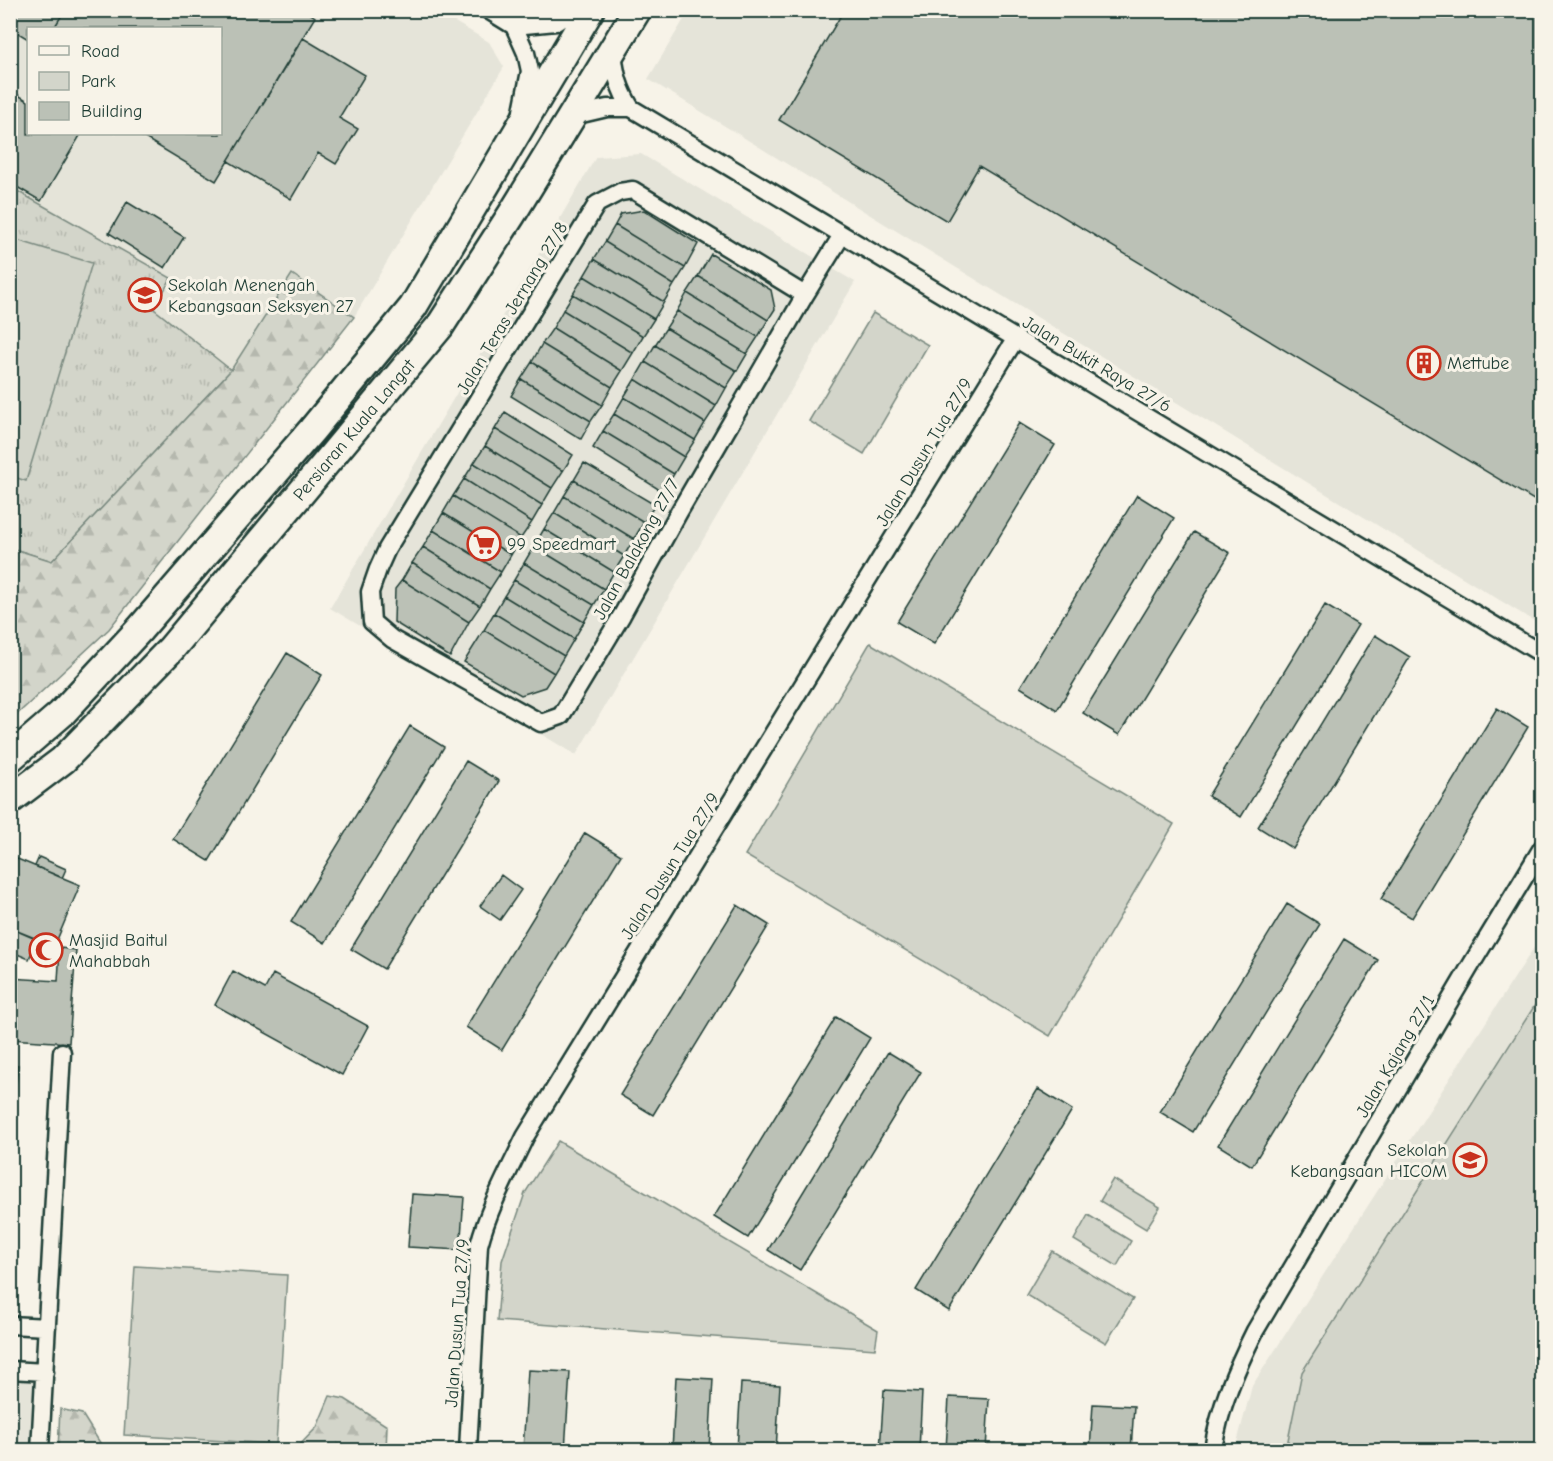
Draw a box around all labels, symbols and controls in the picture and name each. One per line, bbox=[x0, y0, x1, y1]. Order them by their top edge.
legend bbox=[27, 27, 222, 135]
text: Road bbox=[81, 41, 120, 62]
text: Park bbox=[81, 71, 116, 92]
text: Building bbox=[81, 101, 143, 122]
street label: Jalan Teras Jernang 27/8 bbox=[453, 218, 572, 398]
place label: Sekolah Menengah Kebangsaan Seksyen 27 bbox=[168, 275, 354, 317]
school or university icon: Sekolah Menengah Kebangsaan Seksyen 27 bbox=[127, 277, 163, 313]
street label: Jalan Bukit Raya 27/6 bbox=[1019, 312, 1175, 417]
building icon: Mettube bbox=[1406, 345, 1442, 381]
place label: Mettube bbox=[1447, 353, 1509, 374]
street label: Persiaran Kuala Langat bbox=[289, 355, 420, 505]
street label: Jalan Dusun Tua 27/9 bbox=[872, 374, 977, 530]
street label: Jalan Balakong 27/7 bbox=[589, 475, 684, 623]
supermarket icon: 99 Speedmart bbox=[466, 526, 502, 562]
place label: 99 Speedmart bbox=[507, 534, 617, 555]
street label: Jalan Dusun Tua 27/9 bbox=[617, 789, 724, 944]
place label: Masjid Baitul Mahabbah bbox=[69, 930, 168, 972]
mosque icon: Masjid Baitul Mahabbah bbox=[28, 932, 64, 968]
street label: Jalan Kajang 27/1 bbox=[1352, 991, 1439, 1121]
place label: Sekolah Kebangsaan HICOM bbox=[1290, 1140, 1447, 1182]
school or university icon: Sekolah Kebangsaan HICOM bbox=[1452, 1142, 1488, 1178]
street label: Jalan Dusun Tua 27/9 bbox=[441, 1238, 474, 1408]

